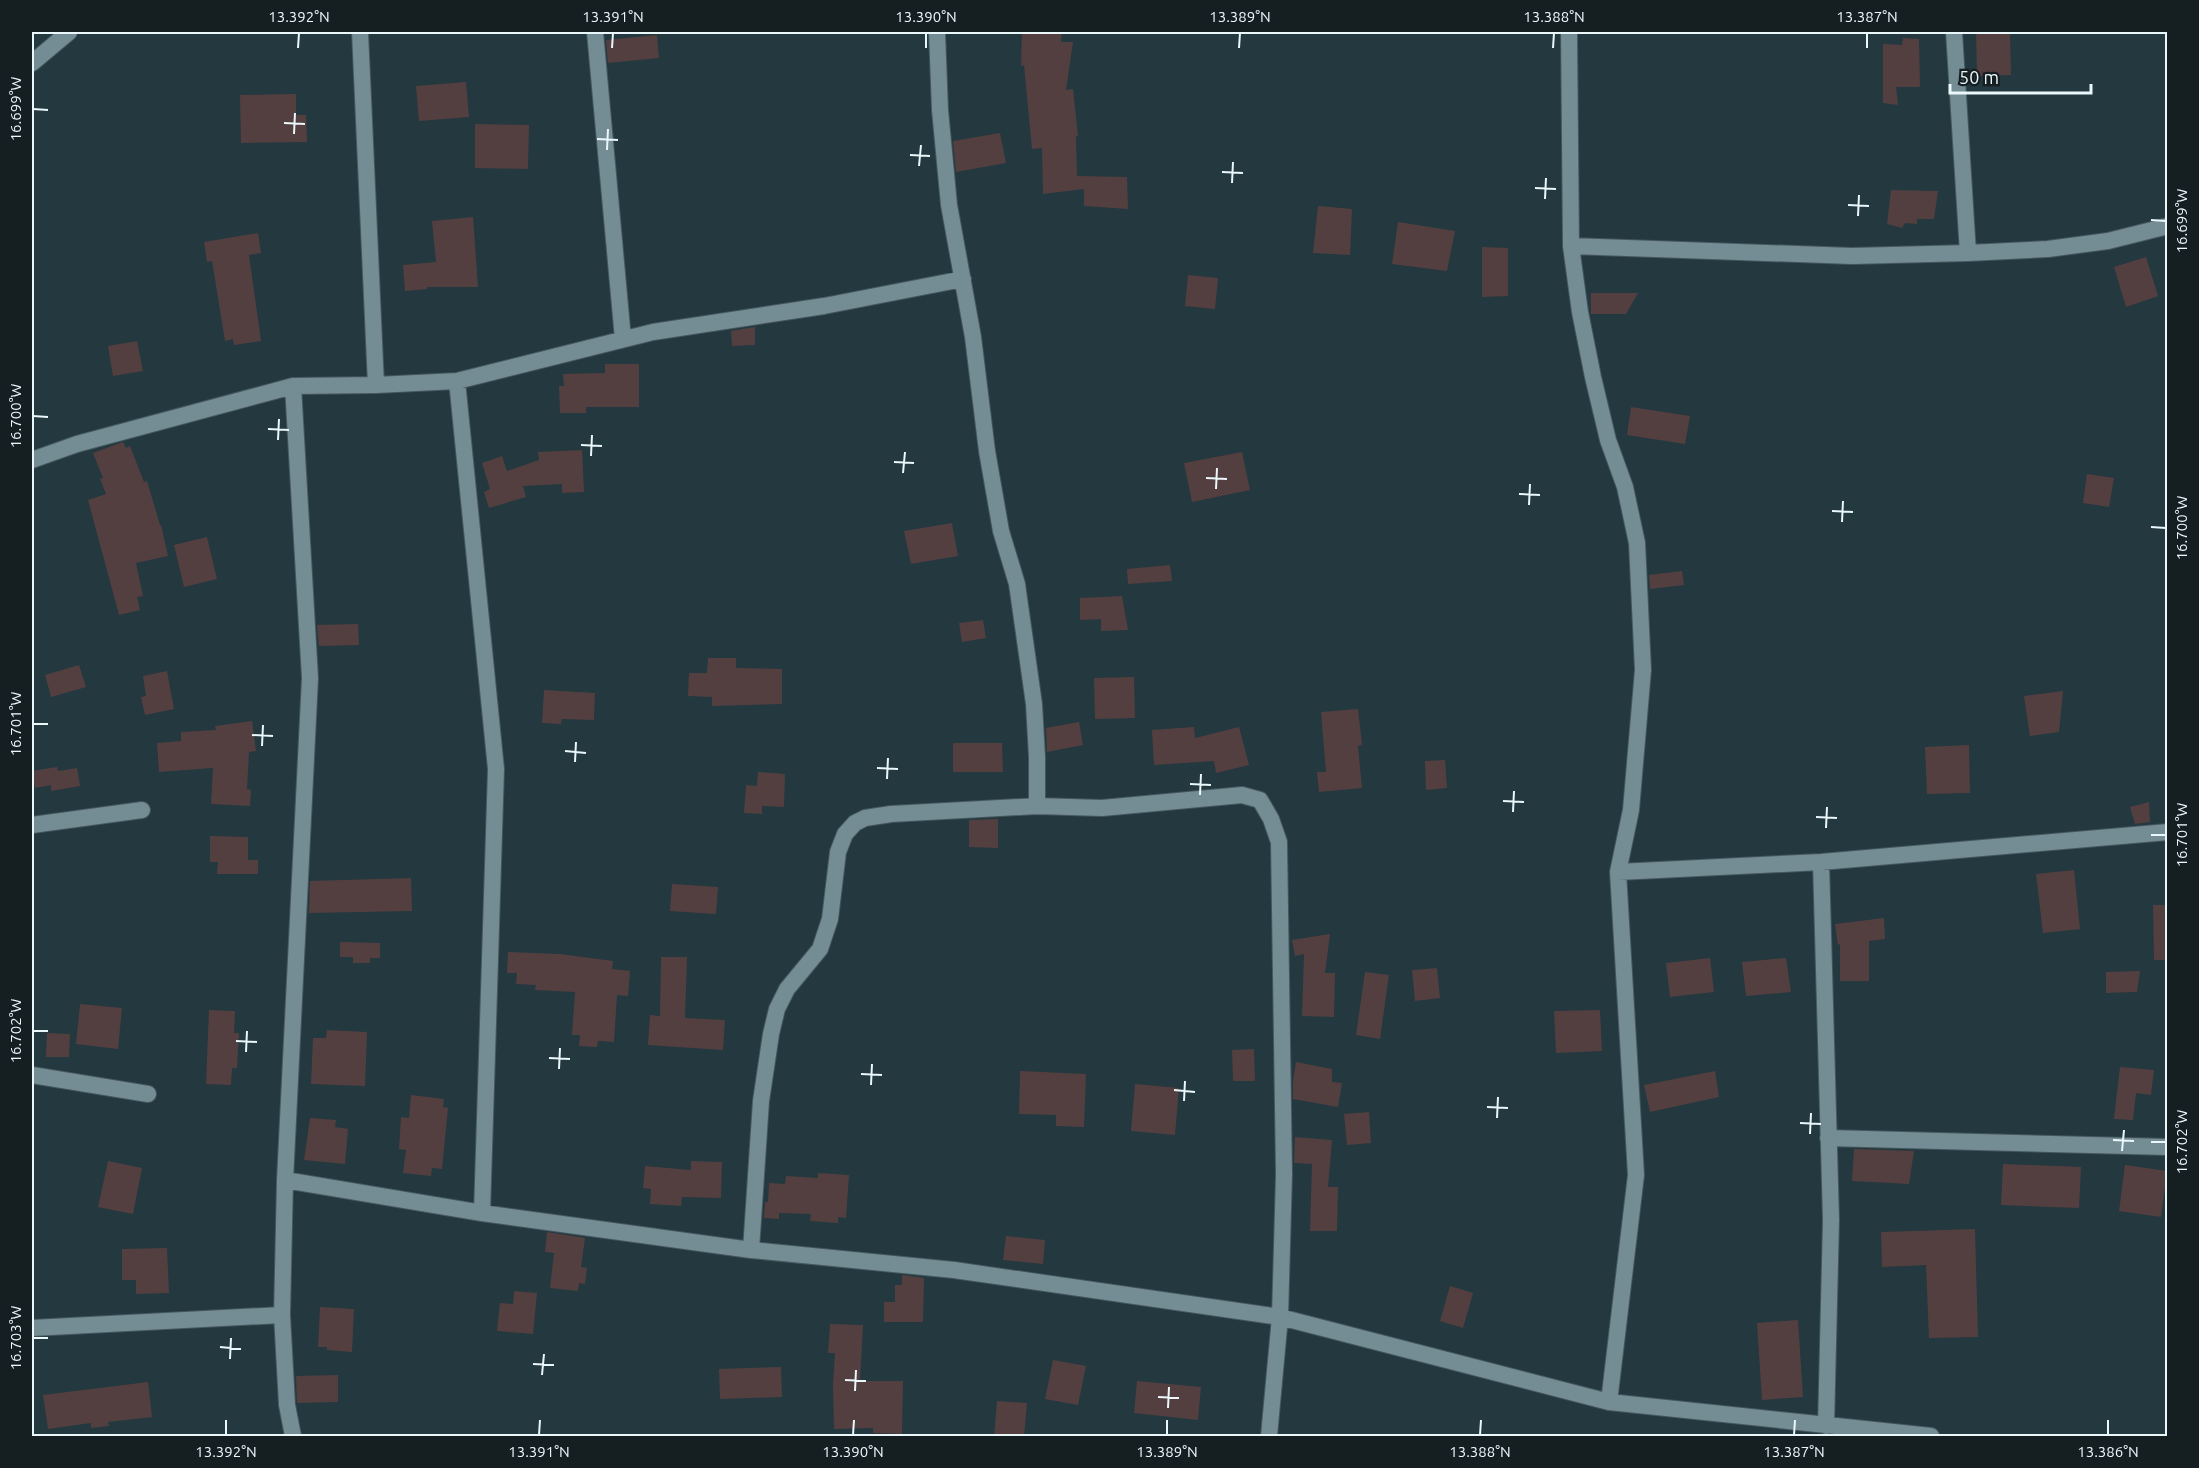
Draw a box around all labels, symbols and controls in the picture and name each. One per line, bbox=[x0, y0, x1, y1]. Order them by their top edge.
text: 13.392°N bbox=[268, 8, 330, 25]
text: 13.391°N bbox=[582, 8, 644, 25]
text: 13.390°N bbox=[895, 8, 957, 25]
text: 13.389°N bbox=[1209, 8, 1271, 25]
text: 13.388°N bbox=[1523, 8, 1585, 25]
text: 13.387°N bbox=[1836, 8, 1898, 25]
scale bar bbox=[1950, 57, 2091, 95]
text: 50 m bbox=[1959, 67, 1999, 87]
text: 16.699°W bbox=[7, 77, 24, 141]
text: 16.699°W bbox=[2173, 189, 2190, 253]
text: 16.700°W bbox=[7, 384, 24, 448]
text: 16.700°W bbox=[2173, 496, 2190, 560]
text: 16.701°W bbox=[7, 692, 24, 756]
text: 16.701°W bbox=[2173, 803, 2190, 867]
text: 16.702°W bbox=[7, 999, 24, 1063]
text: 16.702°W bbox=[2173, 1110, 2190, 1174]
text: 16.703°W bbox=[7, 1306, 24, 1370]
text: 13.392°N bbox=[195, 1443, 257, 1460]
text: 13.391°N bbox=[508, 1443, 570, 1460]
text: 13.390°N bbox=[822, 1443, 884, 1460]
text: 13.389°N bbox=[1136, 1443, 1198, 1460]
text: 13.388°N bbox=[1449, 1443, 1511, 1460]
text: 13.387°N bbox=[1763, 1443, 1825, 1460]
text: 13.386°N bbox=[2077, 1443, 2139, 1460]

